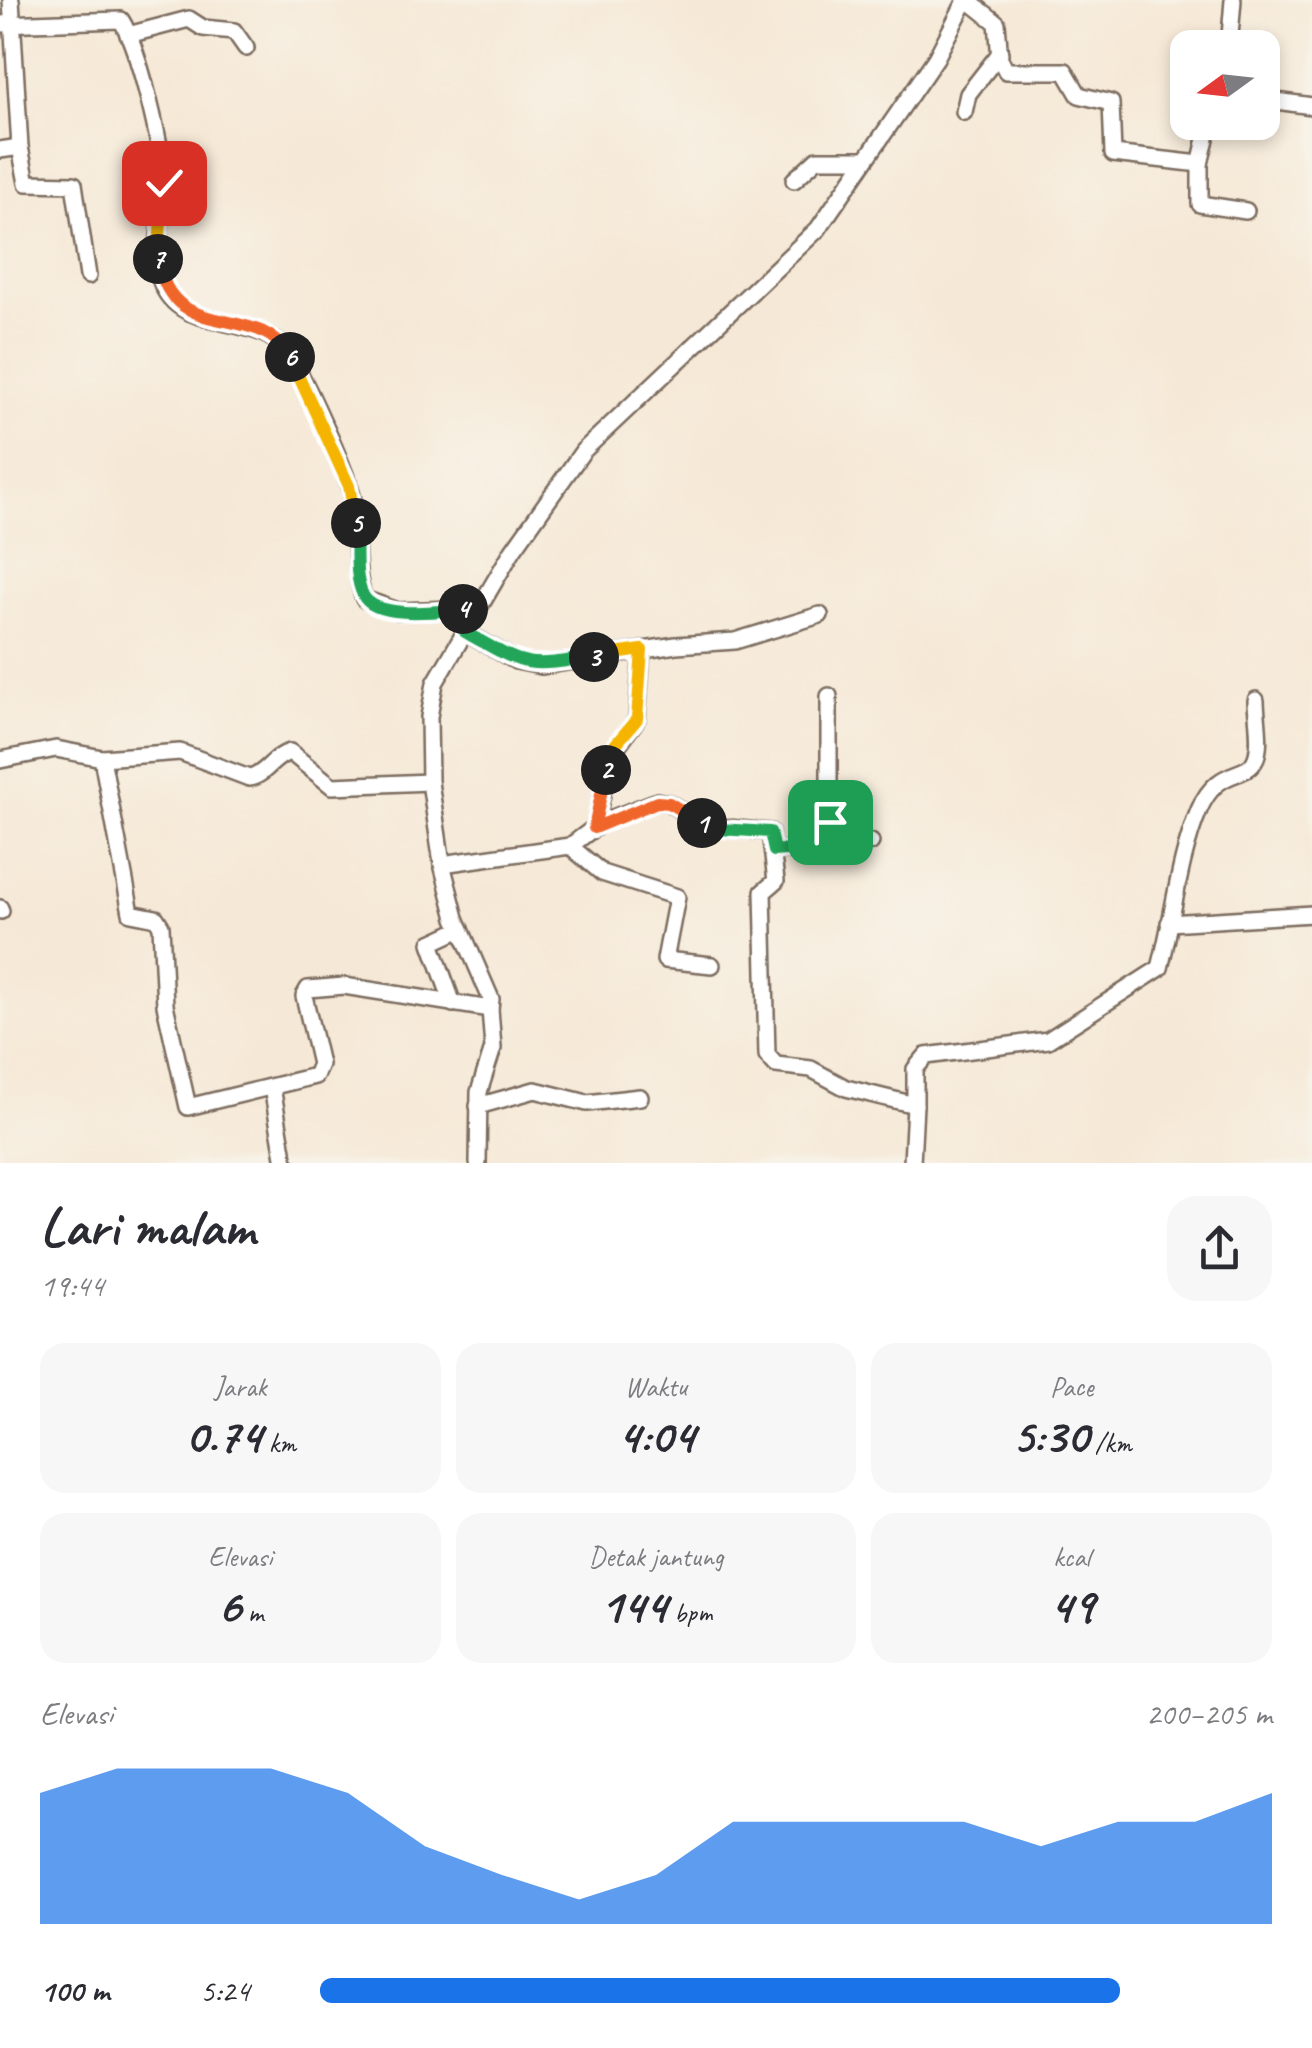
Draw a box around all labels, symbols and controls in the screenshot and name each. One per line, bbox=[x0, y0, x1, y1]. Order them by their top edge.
north arrow bbox=[1170, 30, 1280, 140]
map controls bbox=[1170, 30, 1280, 140]
pin bbox=[122, 141, 207, 226]
icon: check bbox=[137, 156, 192, 211]
pin: 7 bbox=[133, 234, 183, 284]
text: 7 bbox=[152, 241, 164, 276]
pin: 6 bbox=[265, 332, 315, 382]
text: 6 bbox=[283, 339, 297, 374]
pin: 5 bbox=[331, 498, 381, 548]
text: 5 bbox=[350, 505, 362, 540]
pin: 4 bbox=[438, 584, 488, 634]
text: 4 bbox=[457, 591, 469, 626]
pin: 3 bbox=[569, 632, 619, 682]
text: 3 bbox=[588, 639, 600, 674]
pin: 2 bbox=[581, 745, 631, 795]
text: 2 bbox=[600, 752, 612, 787]
pin bbox=[788, 780, 873, 865]
icon: arrive bbox=[803, 795, 858, 850]
pin: 1 bbox=[677, 798, 727, 848]
text: 1 bbox=[696, 805, 708, 840]
text: Lari malam bbox=[40, 1192, 254, 1262]
button: share bbox=[1167, 1196, 1272, 1301]
text: 19:44 bbox=[40, 1265, 104, 1306]
text: Jarak bbox=[214, 1369, 266, 1404]
text: Waktu bbox=[625, 1369, 687, 1404]
text: Pace bbox=[1050, 1369, 1093, 1404]
text: 0.74 bbox=[185, 1404, 262, 1467]
text: 4:04 bbox=[617, 1404, 695, 1467]
text: 5:30 bbox=[1012, 1404, 1088, 1467]
text: km bbox=[262, 1425, 296, 1460]
text: /km bbox=[1088, 1425, 1132, 1460]
text: Elevasi bbox=[208, 1539, 272, 1574]
text: Detak jantung bbox=[588, 1539, 724, 1574]
text: kcal bbox=[1053, 1539, 1090, 1574]
text: 6 bbox=[217, 1574, 241, 1637]
text: 144 bbox=[600, 1574, 667, 1637]
text: 49 bbox=[1049, 1574, 1094, 1637]
text: m bbox=[241, 1595, 263, 1630]
text: bpm bbox=[667, 1595, 712, 1630]
text: Elevasi bbox=[40, 1693, 113, 1734]
text: 200–205 m bbox=[1146, 1693, 1272, 1734]
text: 100 m bbox=[40, 1970, 109, 2011]
text: 5:24 bbox=[200, 1970, 250, 2011]

